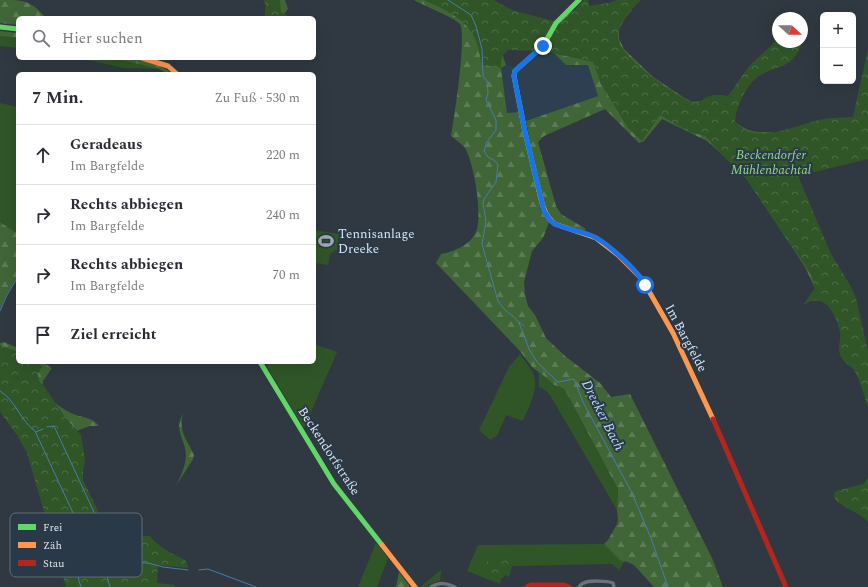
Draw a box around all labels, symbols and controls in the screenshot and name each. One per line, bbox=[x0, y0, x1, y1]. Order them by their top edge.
north arrow bbox=[772, 12, 808, 48]
map controls bbox=[820, 12, 856, 84]
button: + bbox=[820, 12, 856, 48]
search box bbox=[16, 16, 316, 60]
icon: search bbox=[30, 27, 52, 49]
text: Hier suchen bbox=[62, 27, 143, 50]
route end bbox=[534, 37, 552, 55]
button: − bbox=[820, 48, 856, 84]
text: 7 Min. bbox=[32, 85, 83, 111]
text: Zu Fuß · 530 m bbox=[214, 88, 300, 108]
text: Geradeaus bbox=[70, 133, 142, 156]
icon: ahead bbox=[32, 144, 54, 166]
text: 220 m bbox=[266, 145, 300, 165]
park label: Beckendorfer Mühlenbachtal bbox=[731, 145, 812, 180]
text: Im Bargfelde bbox=[70, 156, 145, 176]
text: Rechts abbiegen bbox=[70, 193, 183, 216]
icon: right bbox=[32, 204, 54, 226]
text: 240 m bbox=[266, 205, 300, 225]
text: Im Bargfelde bbox=[70, 216, 145, 236]
place label: Tennisanlage Dreeke bbox=[338, 224, 414, 259]
sports icon: Tennisanlage Dreeke bbox=[317, 232, 335, 250]
text: Rechts abbiegen bbox=[70, 253, 183, 276]
icon: right bbox=[32, 264, 54, 286]
text: 70 m bbox=[273, 265, 300, 285]
text: Im Bargfelde bbox=[70, 276, 145, 296]
route start bbox=[636, 276, 654, 294]
street label: Im Bargfelde bbox=[660, 300, 712, 376]
text: Ziel erreicht bbox=[70, 323, 156, 346]
icon: arrive bbox=[32, 324, 54, 346]
water label: Dreeker Bach bbox=[576, 376, 630, 454]
street label: Beckendorfstraße bbox=[293, 403, 365, 499]
legend bbox=[10, 513, 142, 577]
text: Frei bbox=[43, 519, 63, 536]
text: Zäh bbox=[43, 537, 62, 554]
text: Stau bbox=[43, 555, 64, 572]

